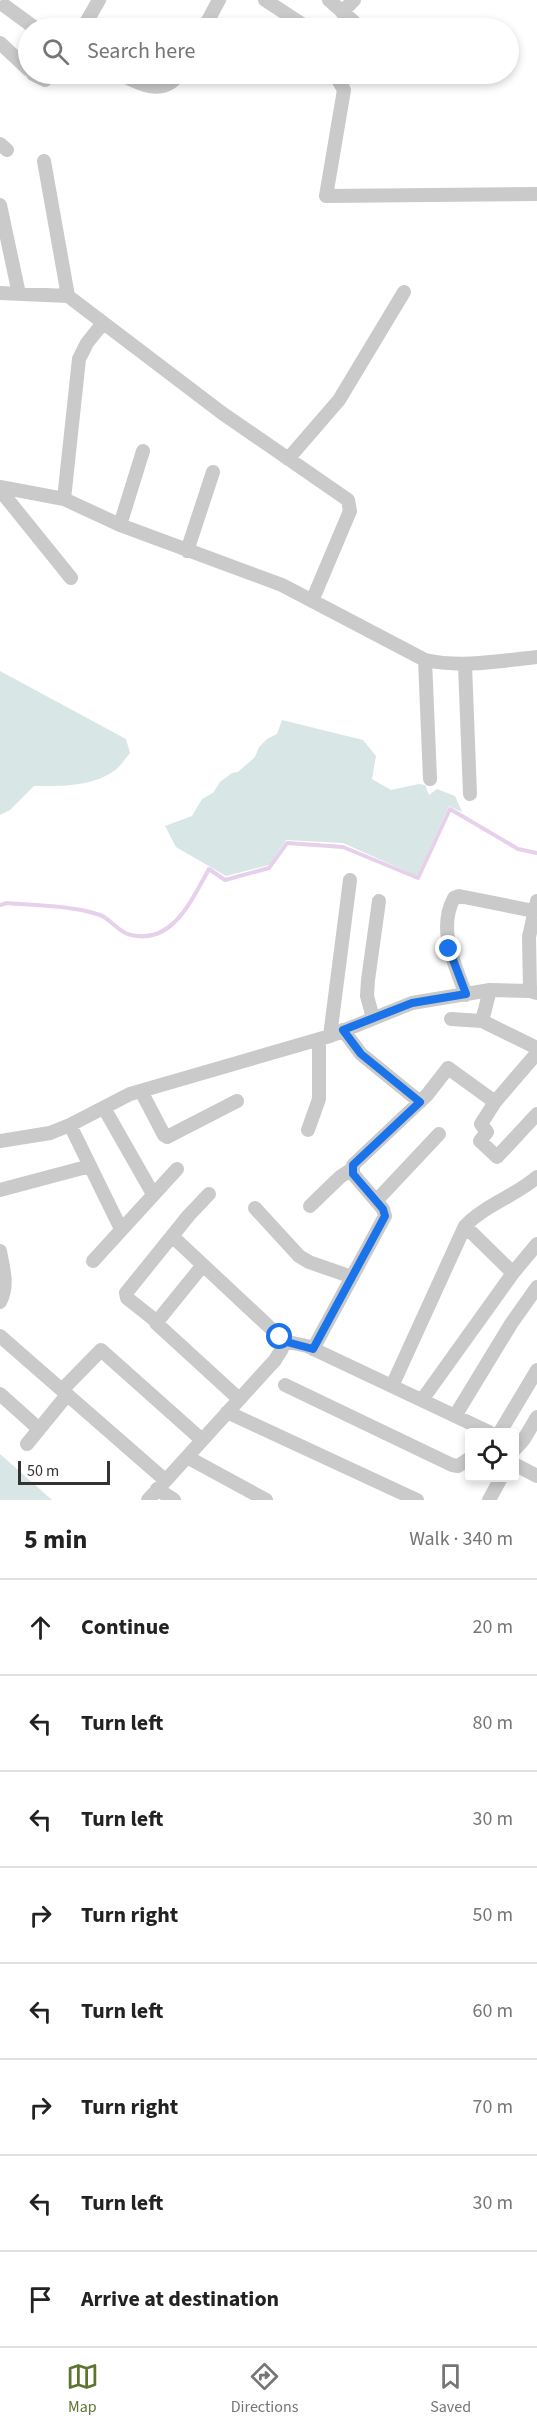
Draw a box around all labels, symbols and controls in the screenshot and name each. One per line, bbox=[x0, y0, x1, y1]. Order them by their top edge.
search box bbox=[18, 18, 519, 84]
icon: search bbox=[39, 35, 72, 68]
text: Search here bbox=[87, 35, 195, 67]
route end bbox=[435, 935, 461, 961]
route start bbox=[266, 1323, 292, 1349]
map controls bbox=[465, 1428, 519, 1482]
button: locate bbox=[465, 1428, 519, 1482]
scale bar bbox=[18, 1458, 110, 1486]
text: 50 m bbox=[27, 1460, 59, 1482]
text: 5 min bbox=[24, 1521, 87, 1558]
text: Walk · 340 m bbox=[409, 1525, 513, 1553]
icon: ahead bbox=[24, 1611, 57, 1644]
text: Continue bbox=[81, 1611, 170, 1643]
text: 20 m bbox=[473, 1613, 513, 1641]
icon: left bbox=[24, 1707, 57, 1740]
text: Turn left bbox=[81, 1707, 163, 1739]
text: 80 m bbox=[473, 1709, 513, 1737]
icon: left bbox=[24, 1803, 57, 1836]
text: Turn left bbox=[81, 1803, 163, 1835]
text: 30 m bbox=[473, 1805, 513, 1833]
icon: right bbox=[24, 1899, 57, 1932]
text: Turn right bbox=[81, 1899, 178, 1931]
text: 50 m bbox=[473, 1901, 513, 1929]
icon: left bbox=[24, 1995, 57, 2028]
text: Turn left bbox=[81, 1995, 163, 2027]
text: 60 m bbox=[473, 1997, 513, 2025]
icon: right bbox=[24, 2091, 57, 2124]
text: Turn right bbox=[81, 2091, 178, 2123]
text: 70 m bbox=[473, 2093, 513, 2121]
icon: left bbox=[24, 2187, 57, 2220]
text: Turn left bbox=[81, 2187, 163, 2219]
text: 30 m bbox=[473, 2189, 513, 2217]
icon: arrive bbox=[24, 2283, 57, 2316]
text: Arrive at destination bbox=[81, 2283, 279, 2315]
tab: Map bbox=[66, 2360, 99, 2418]
tab: Directions bbox=[231, 2360, 298, 2418]
tab: Saved bbox=[430, 2360, 471, 2418]

